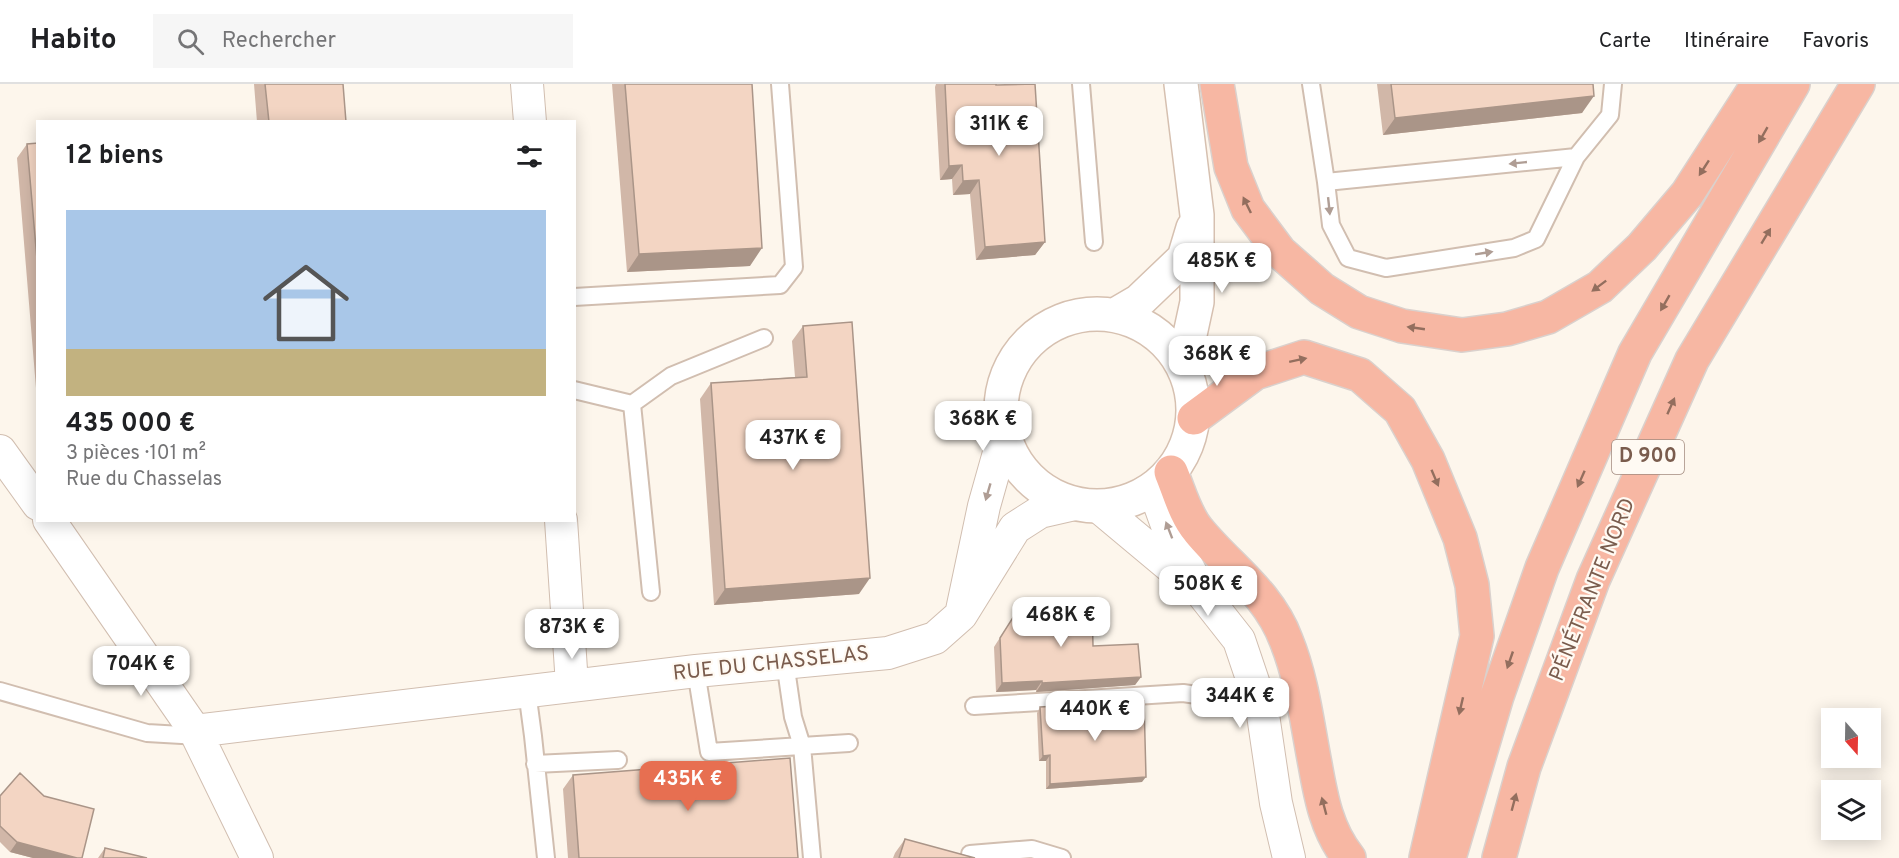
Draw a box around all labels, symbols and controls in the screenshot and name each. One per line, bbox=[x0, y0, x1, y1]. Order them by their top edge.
search box bbox=[153, 14, 573, 68]
text: Habito bbox=[30, 23, 117, 59]
icon: search bbox=[174, 25, 207, 58]
text: Rechercher bbox=[222, 28, 336, 55]
text: Carte bbox=[1599, 28, 1651, 55]
text: Itinéraire bbox=[1684, 28, 1769, 55]
text: Favoris bbox=[1802, 28, 1869, 55]
pin: 311K € bbox=[950, 106, 1048, 157]
text: 311K € bbox=[969, 112, 1029, 138]
one-way arrow bbox=[1758, 126, 1768, 143]
text: 12 biens bbox=[66, 140, 164, 173]
icon: filters bbox=[513, 140, 546, 173]
one-way arrow bbox=[1508, 158, 1527, 168]
one-way arrow bbox=[1698, 160, 1709, 176]
one-way arrow bbox=[1324, 196, 1334, 215]
one-way arrow bbox=[1243, 197, 1252, 214]
one-way arrow bbox=[1761, 228, 1772, 244]
pin: 485K € bbox=[1173, 243, 1271, 294]
one-way arrow bbox=[1474, 248, 1493, 257]
icon: home bbox=[252, 249, 360, 357]
text: 485K € bbox=[1187, 249, 1257, 275]
one-way arrow bbox=[1592, 280, 1608, 292]
one-way arrow bbox=[1660, 295, 1670, 312]
one-way arrow bbox=[1406, 324, 1425, 333]
pin: 368K € bbox=[1168, 336, 1266, 387]
text: 368K € bbox=[1183, 342, 1251, 368]
one-way arrow bbox=[1289, 355, 1308, 364]
one-way arrow bbox=[1667, 398, 1676, 415]
pin: 368K € bbox=[934, 401, 1032, 452]
text: 368K € bbox=[949, 407, 1017, 433]
text: 435 000 € bbox=[66, 408, 195, 441]
pin: 437K € bbox=[744, 420, 842, 471]
text: 437K € bbox=[759, 426, 827, 452]
road number: D 900 bbox=[1612, 440, 1684, 474]
text: 3 pièces · 101 m² bbox=[66, 441, 206, 467]
text: Rue du Chasselas bbox=[66, 467, 222, 493]
one-way arrow bbox=[1431, 469, 1440, 487]
one-way arrow bbox=[1576, 470, 1586, 488]
one-way arrow bbox=[982, 483, 992, 501]
street label: PÉNÉTRANTE NORD bbox=[1543, 494, 1642, 686]
one-way arrow bbox=[1164, 521, 1173, 539]
pin: 508K € bbox=[1159, 566, 1257, 617]
text: 508K € bbox=[1173, 572, 1243, 598]
pin: 468K € bbox=[1012, 597, 1110, 648]
text: 468K € bbox=[1026, 603, 1096, 629]
pin: 873K € bbox=[523, 609, 621, 660]
text: 873K € bbox=[539, 615, 605, 641]
street label: RUE DU CHASSELAS bbox=[672, 640, 870, 688]
pin: 704K € bbox=[92, 646, 190, 697]
one-way arrow bbox=[1504, 651, 1514, 669]
text: 704K € bbox=[107, 652, 175, 678]
pin: 344K € bbox=[1191, 678, 1289, 729]
text: 344K € bbox=[1205, 684, 1275, 710]
pin: 440K € bbox=[1046, 691, 1144, 742]
text: 440K € bbox=[1060, 697, 1130, 723]
one-way arrow bbox=[1455, 697, 1465, 716]
north arrow bbox=[1821, 708, 1881, 768]
map controls bbox=[1821, 708, 1881, 840]
pin: 435K € bbox=[639, 761, 737, 812]
text: 435K € bbox=[654, 767, 722, 793]
button: layers bbox=[1821, 780, 1881, 840]
one-way arrow bbox=[1510, 792, 1519, 810]
one-way arrow bbox=[1318, 797, 1328, 815]

